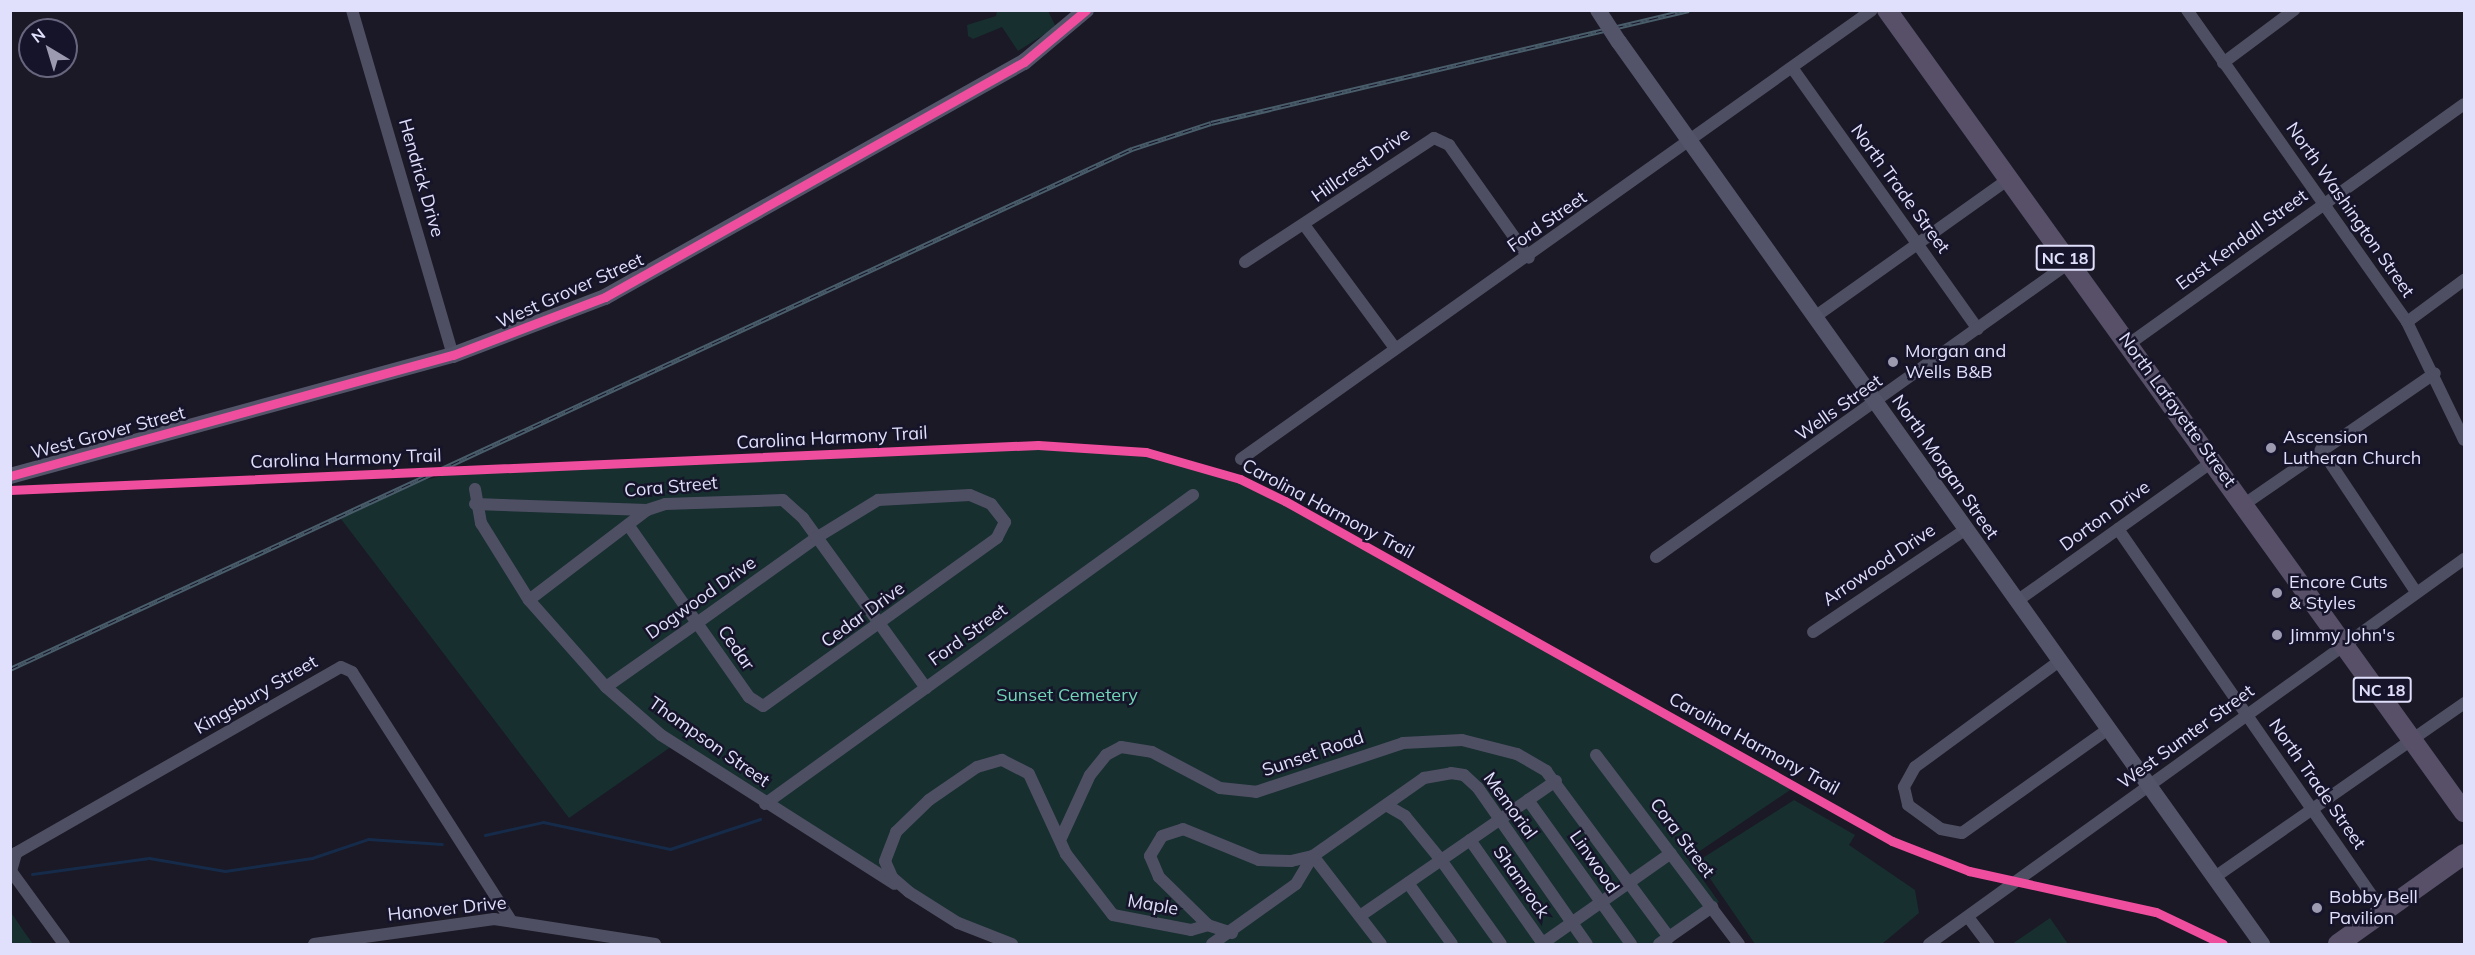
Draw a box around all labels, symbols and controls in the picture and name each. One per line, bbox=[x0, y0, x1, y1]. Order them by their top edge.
north arrow bbox=[18, 18, 78, 78]
text: N bbox=[27, 24, 49, 47]
street label: Hendrick Drive bbox=[394, 116, 448, 240]
street label: North Washington Street bbox=[2281, 118, 2419, 302]
street label: North Trade Street bbox=[1846, 120, 1954, 258]
street label: Hillcrest Drive bbox=[1308, 123, 1414, 207]
street label: East Kendall Street bbox=[2172, 185, 2312, 295]
street label: Ford Street bbox=[1503, 187, 1591, 257]
road number: NC 18 bbox=[2035, 245, 2095, 271]
street label: West Grover Street bbox=[493, 249, 647, 333]
street label: North Lafayette Street bbox=[2114, 329, 2240, 491]
place label: Morgan and Wells B&B bbox=[1905, 341, 2006, 384]
marker: Morgan and Wells B&B bbox=[1886, 355, 1900, 369]
street label: Wells Street bbox=[1792, 370, 1886, 446]
street label: North Morgan Street bbox=[1887, 391, 2003, 543]
street label: West Grover Street bbox=[29, 402, 187, 464]
street label: Carolina Harmony Trail bbox=[736, 422, 928, 454]
place label: Ascension Lutheran Church bbox=[2283, 427, 2421, 470]
marker: Ascension Lutheran Church bbox=[2264, 441, 2278, 455]
street label: Carolina Harmony Trail bbox=[250, 445, 442, 473]
street label: Carolina Harmony Trail bbox=[1238, 455, 1418, 563]
street label: Cora Street bbox=[623, 472, 719, 502]
street label: Dorton Drive bbox=[2056, 476, 2154, 556]
street label: Arrowood Drive bbox=[1819, 519, 1939, 611]
street label: Dogwood Drive bbox=[642, 552, 760, 644]
place label: Encore Cuts & Styles bbox=[2289, 572, 2388, 614]
street label: Cedar Drive bbox=[817, 578, 909, 652]
marker: Encore Cuts & Styles bbox=[2270, 586, 2284, 600]
street label: Ford Street bbox=[925, 599, 1011, 671]
street label: Cedar bbox=[713, 621, 759, 675]
place label: Jimmy John's bbox=[2289, 624, 2395, 646]
marker: Jimmy John's bbox=[2270, 628, 2284, 642]
street label: Kingsbury Street bbox=[191, 651, 321, 739]
road number: NC 18 bbox=[2352, 677, 2412, 703]
street label: West Sumter Street bbox=[2114, 680, 2258, 794]
park label: Sunset Cemetery bbox=[996, 684, 1138, 706]
street label: Carolina Harmony Trail bbox=[1665, 688, 1843, 800]
street label: Thompson Street bbox=[644, 692, 774, 792]
street label: North Trade Street bbox=[2264, 715, 2370, 853]
street label: Sunset Road bbox=[1259, 727, 1367, 781]
street label: Memorial bbox=[1479, 768, 1541, 844]
street label: Cora Street bbox=[1645, 794, 1719, 882]
street label: Linwood bbox=[1565, 827, 1623, 897]
street label: Shamrock bbox=[1488, 842, 1554, 922]
place label: Bobby Bell Pavilion bbox=[2329, 887, 2418, 930]
street label: Maple bbox=[1126, 890, 1180, 920]
street label: Hanover Drive bbox=[387, 892, 507, 926]
marker: Bobby Bell Pavilion bbox=[2310, 901, 2324, 915]

